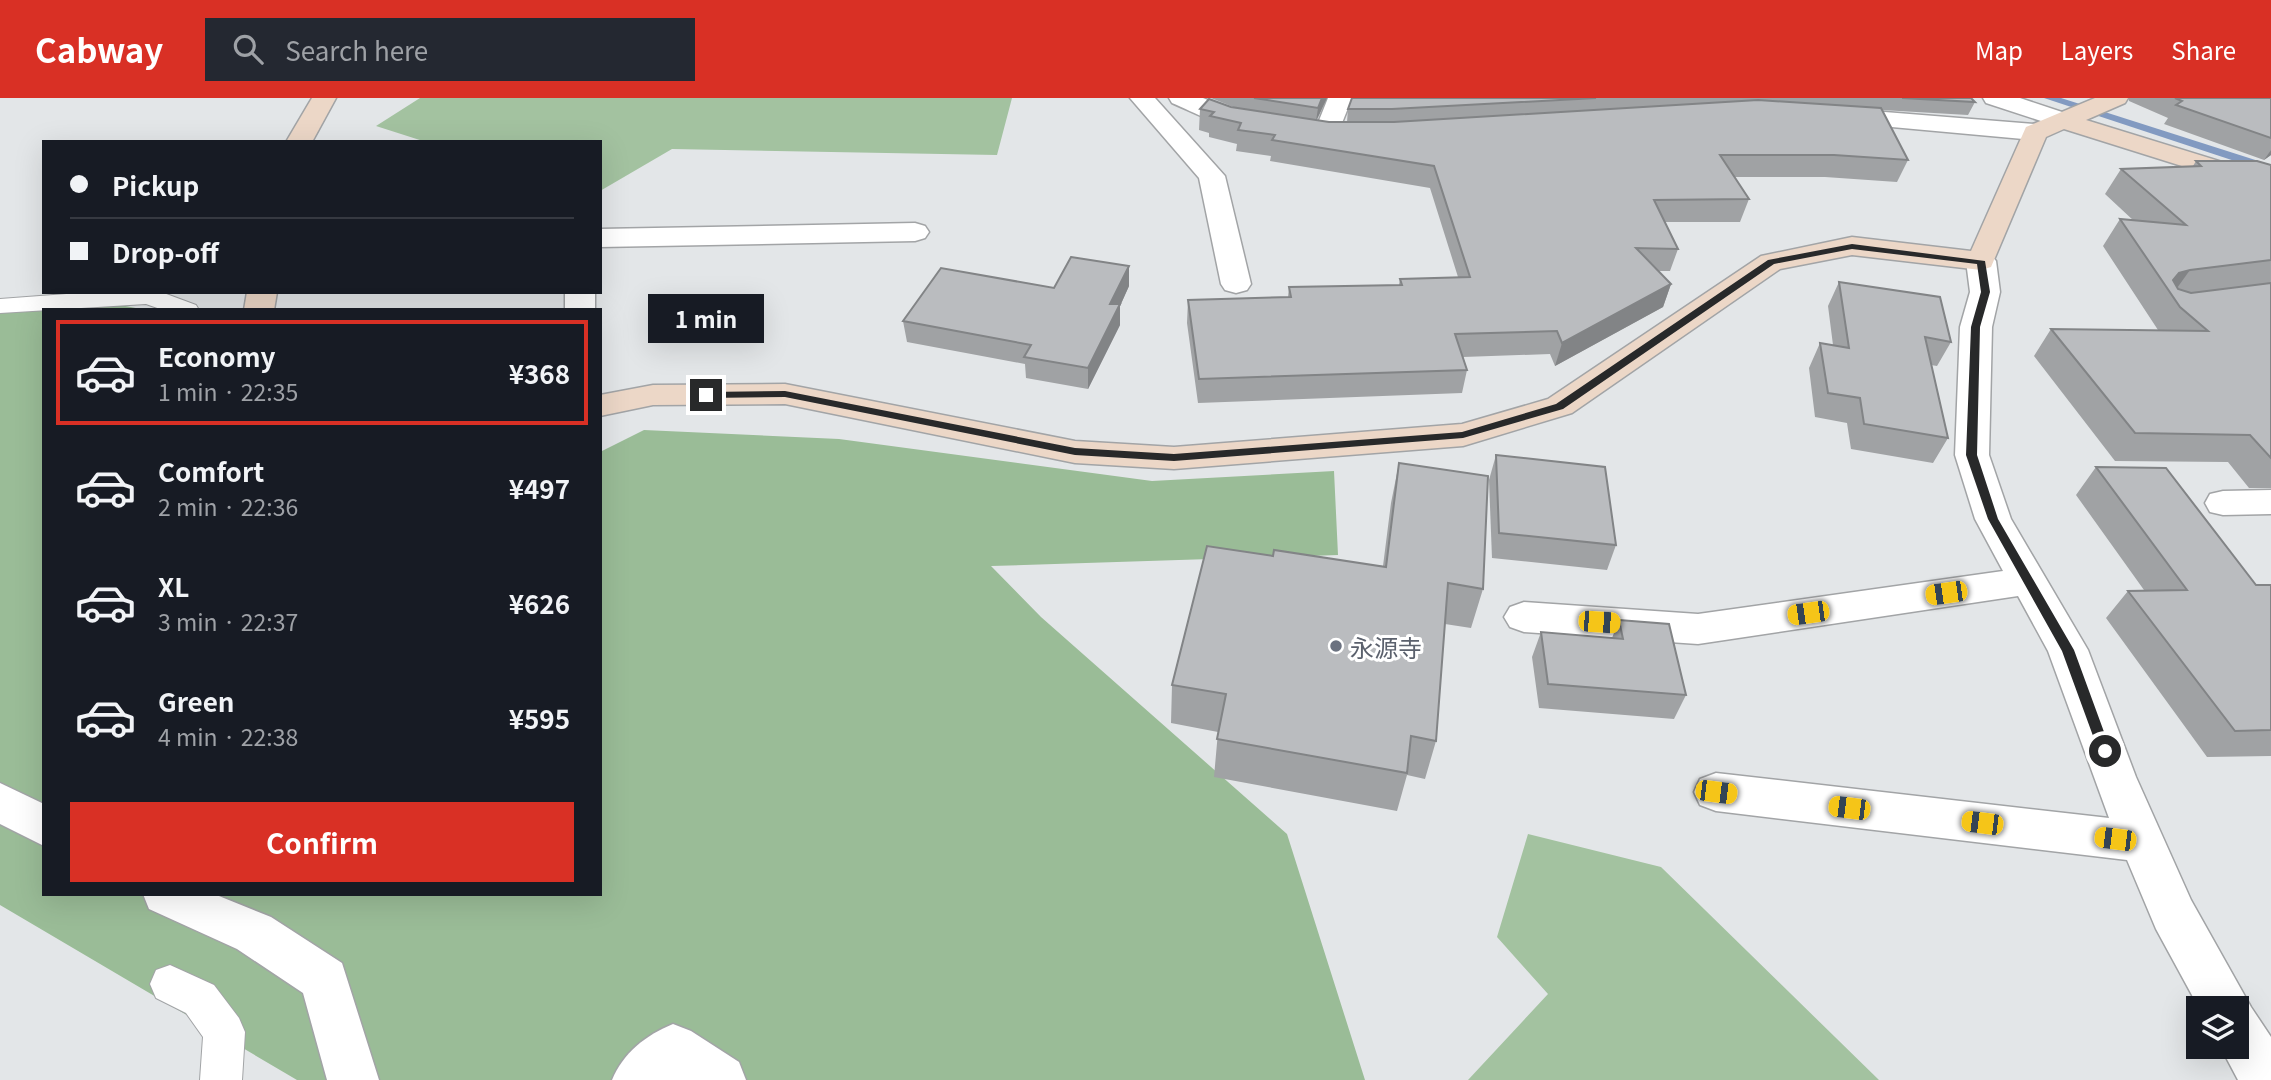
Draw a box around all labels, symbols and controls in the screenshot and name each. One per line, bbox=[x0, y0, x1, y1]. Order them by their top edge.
search box bbox=[205, 18, 695, 81]
text: Cabway bbox=[35, 25, 163, 73]
icon: search bbox=[229, 30, 267, 68]
text: Search here bbox=[285, 31, 428, 68]
text: Map bbox=[1975, 32, 2023, 67]
text: Layers bbox=[2061, 32, 2133, 67]
text: Share bbox=[2171, 32, 2236, 67]
text: Pickup bbox=[112, 166, 199, 203]
text: Drop-off bbox=[112, 233, 219, 270]
callout: 1 min bbox=[648, 294, 764, 342]
text: 1 min bbox=[675, 301, 737, 335]
text: Economy bbox=[158, 337, 276, 374]
icon: car bbox=[74, 341, 137, 404]
text: ¥368 bbox=[509, 354, 570, 391]
text: 1 min · 22:35 bbox=[158, 374, 298, 408]
route end bbox=[690, 379, 722, 411]
text: Comfort bbox=[158, 452, 264, 489]
icon: car bbox=[74, 456, 137, 519]
text: ¥497 bbox=[509, 469, 570, 506]
text: 2 min · 22:36 bbox=[158, 489, 298, 523]
text: XL bbox=[158, 567, 189, 604]
icon: car bbox=[74, 571, 137, 634]
car bbox=[1924, 580, 1969, 606]
text: ¥626 bbox=[509, 584, 570, 621]
car bbox=[1786, 600, 1831, 626]
text: 3 min · 22:37 bbox=[158, 604, 298, 638]
car bbox=[1578, 610, 1621, 634]
place label: 永源寺 bbox=[1350, 629, 1422, 664]
marker: 永源寺 bbox=[1328, 638, 1344, 654]
text: Green bbox=[158, 682, 234, 719]
icon: car bbox=[74, 686, 137, 749]
text: ¥595 bbox=[509, 699, 570, 736]
text: 4 min · 22:38 bbox=[158, 719, 298, 753]
route start bbox=[2089, 735, 2121, 767]
car bbox=[1694, 779, 1739, 805]
car bbox=[1827, 795, 1872, 821]
button: Confirm bbox=[70, 802, 574, 882]
car bbox=[1960, 810, 2005, 836]
car bbox=[2093, 826, 2138, 852]
map controls bbox=[2186, 996, 2249, 1059]
button: layers bbox=[2186, 996, 2249, 1059]

